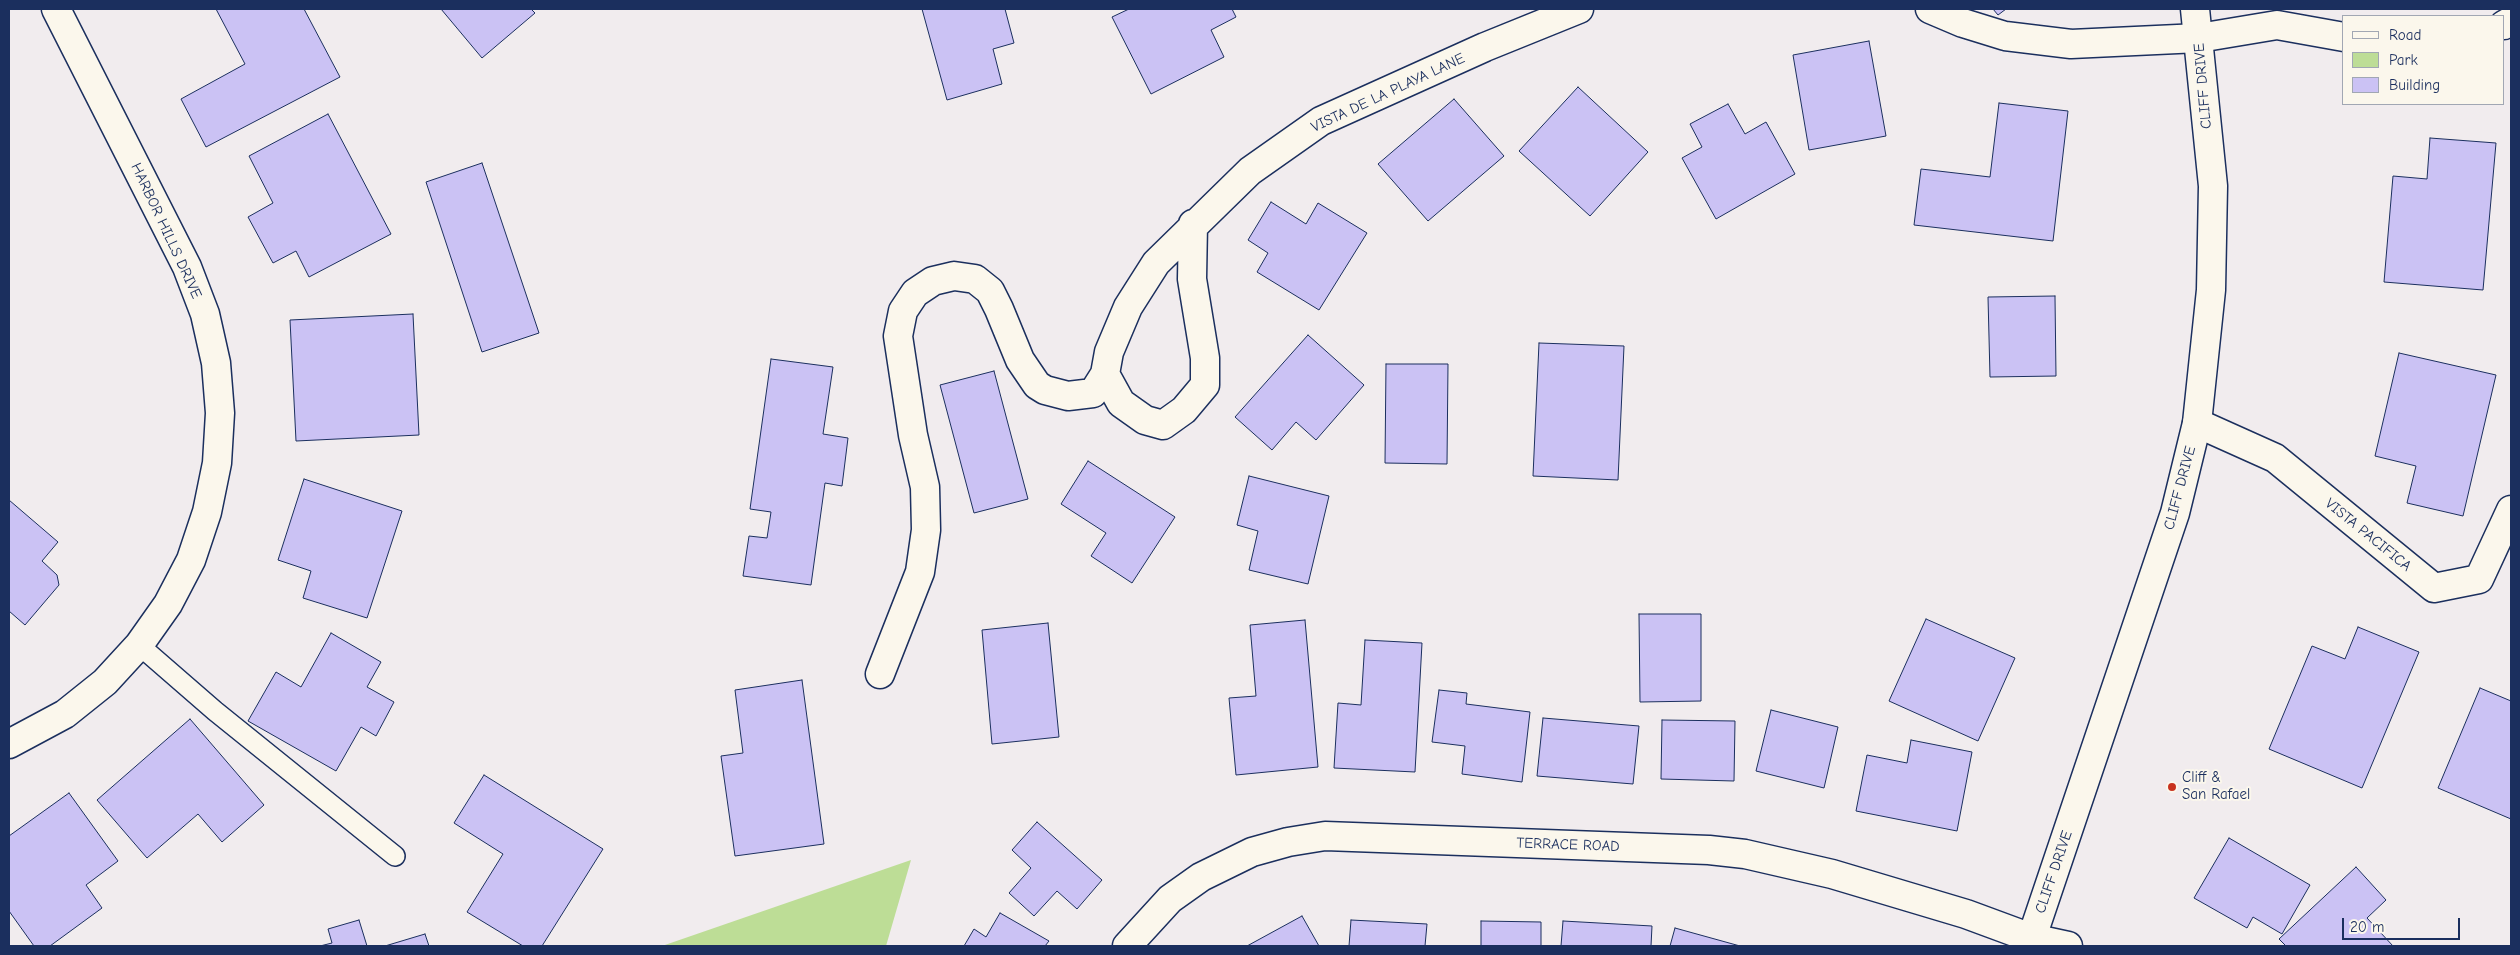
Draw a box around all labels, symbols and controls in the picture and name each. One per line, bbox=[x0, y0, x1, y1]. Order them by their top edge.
legend bbox=[2342, 15, 2505, 105]
text: Road bbox=[2389, 26, 2421, 44]
street label: CLIFF DRIVE bbox=[2190, 42, 2216, 130]
street label: VISTA DE LA PLAYA LANE bbox=[1308, 50, 1468, 136]
text: Park bbox=[2389, 51, 2418, 69]
text: Building bbox=[2389, 76, 2440, 94]
street label: HARBOR HILLS DRIVE bbox=[127, 160, 205, 302]
street label: CLIFF DRIVE bbox=[2160, 444, 2200, 532]
street label: VISTA PACIFICA bbox=[2321, 495, 2415, 575]
place label: Cliff & San Rafael bbox=[2182, 769, 2250, 804]
marker: Cliff & San Rafael bbox=[2166, 781, 2178, 793]
street label: CLIFF DRIVE bbox=[2031, 828, 2077, 916]
street label: TERRACE ROAD bbox=[1516, 834, 1620, 856]
scale bar bbox=[2345, 908, 2462, 940]
text: 20 m bbox=[2350, 918, 2384, 936]

